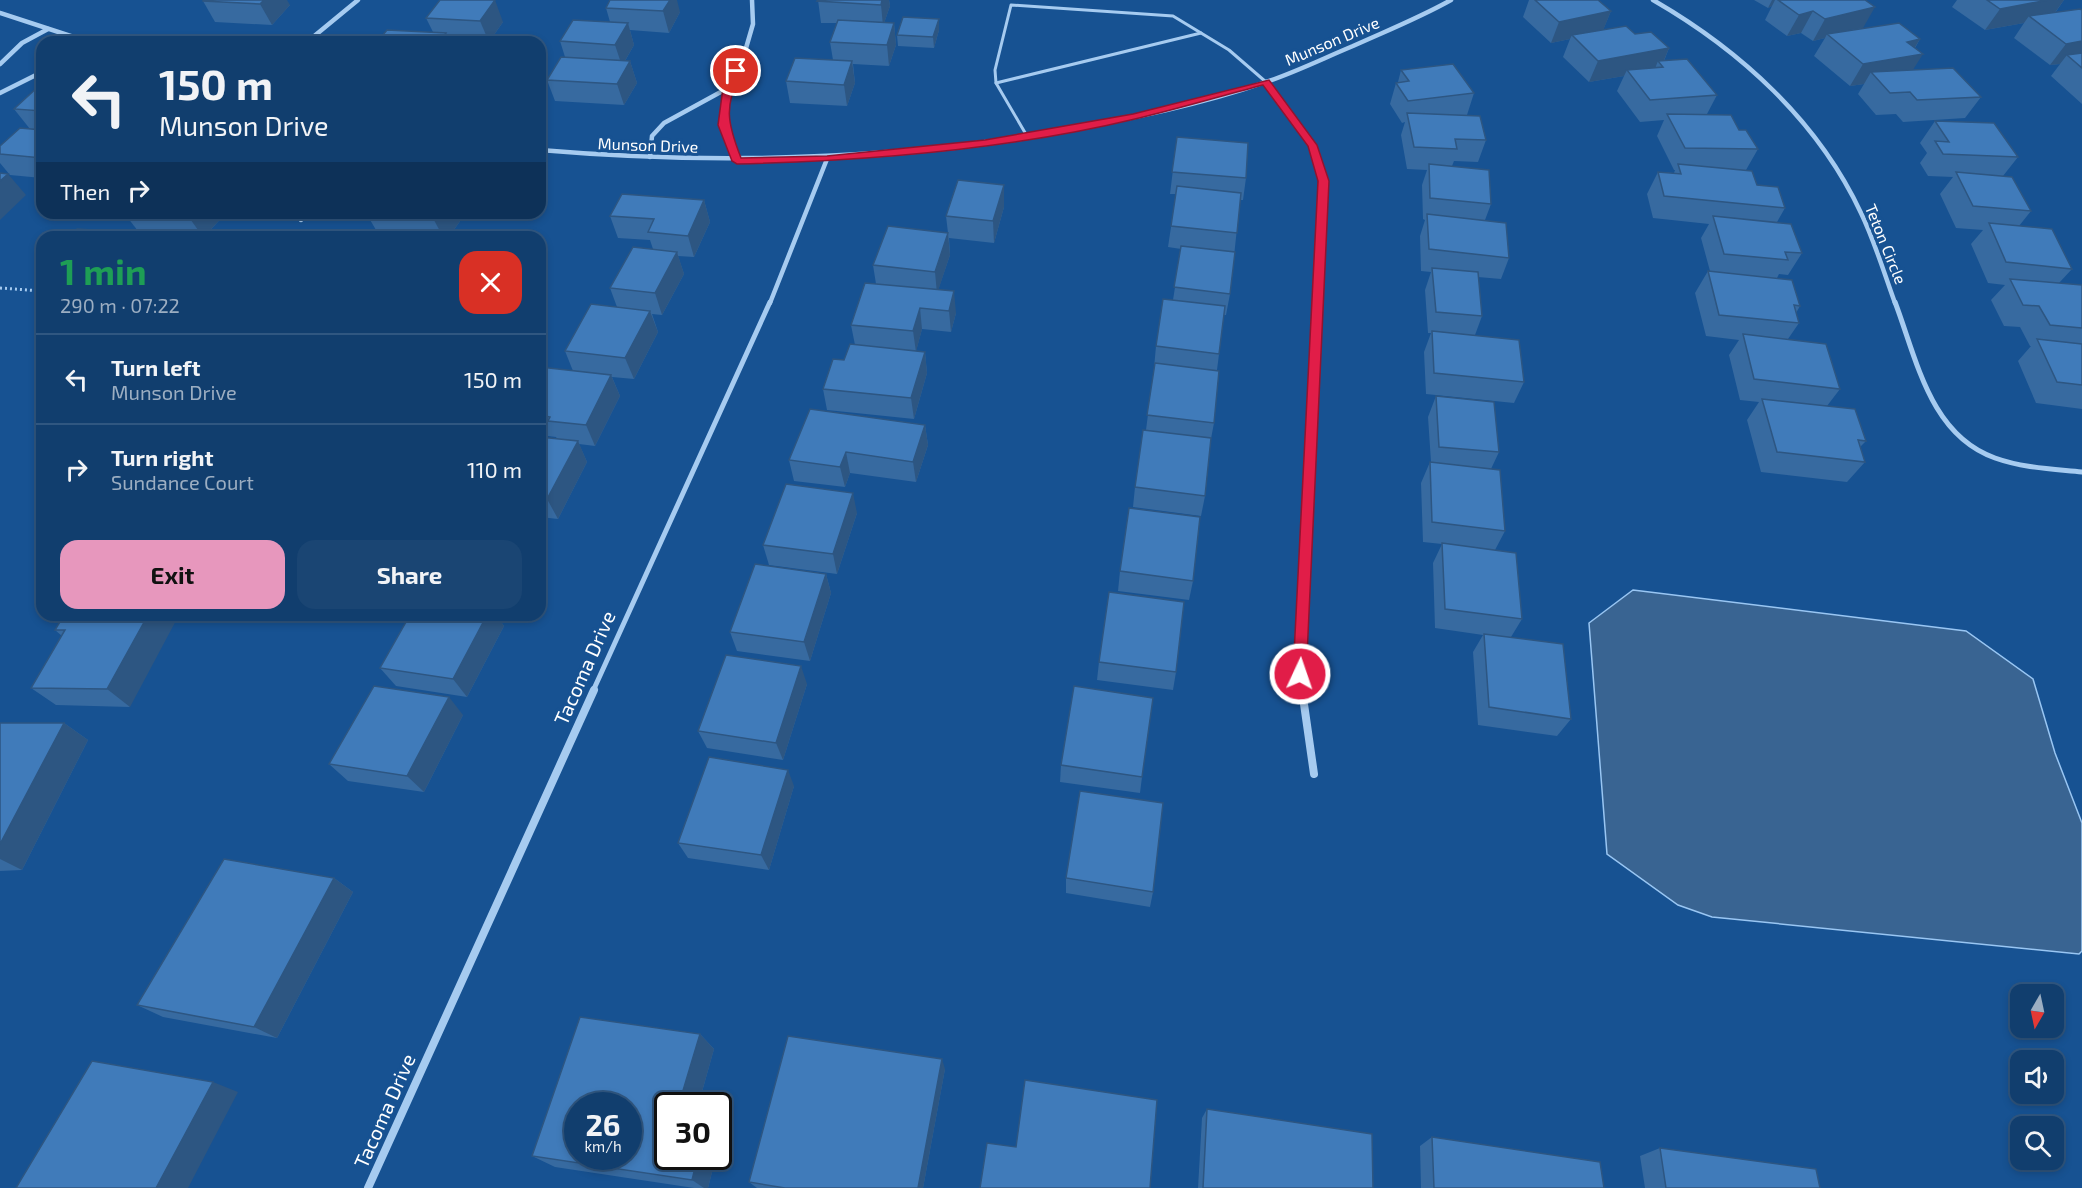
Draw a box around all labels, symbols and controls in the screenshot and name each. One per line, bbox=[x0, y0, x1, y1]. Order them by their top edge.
street label: Munson Drive bbox=[1282, 12, 1382, 69]
pin bbox=[710, 45, 761, 96]
icon: arrive bbox=[719, 54, 752, 87]
text: 150 m bbox=[159, 58, 273, 108]
icon: left bbox=[60, 60, 138, 138]
text: Munson Drive bbox=[159, 109, 329, 141]
street label: Munson Drive bbox=[597, 133, 699, 156]
icon: right bbox=[122, 174, 155, 207]
text: Then bbox=[60, 178, 110, 204]
street label: Teton Circle bbox=[1862, 201, 1911, 287]
text: 1 min bbox=[60, 249, 147, 292]
button: close bbox=[459, 251, 522, 314]
text: 290 m · 07:22 bbox=[60, 293, 180, 317]
text: Turn left bbox=[111, 354, 200, 380]
icon: left bbox=[60, 363, 93, 396]
text: 150 m bbox=[464, 366, 522, 392]
text: Munson Drive bbox=[111, 380, 237, 404]
text: Turn right bbox=[111, 444, 213, 470]
icon: right bbox=[60, 453, 93, 486]
text: 110 m bbox=[467, 456, 522, 482]
text: Sundance Court bbox=[111, 470, 254, 494]
button: Exit bbox=[60, 540, 285, 609]
button: Share bbox=[297, 540, 522, 609]
street label: Tacoma Drive bbox=[548, 607, 620, 728]
position arrow bbox=[1268, 642, 1332, 706]
north arrow bbox=[2010, 984, 2064, 1038]
map controls bbox=[2010, 984, 2064, 1170]
street label: Tacoma Drive bbox=[348, 1050, 420, 1171]
button: sound bbox=[2010, 1050, 2064, 1104]
speed limit sign: 30 bbox=[654, 1092, 732, 1170]
text: 26 bbox=[585, 1106, 621, 1142]
button: search bbox=[2010, 1116, 2064, 1170]
text: km/h bbox=[584, 1137, 622, 1155]

